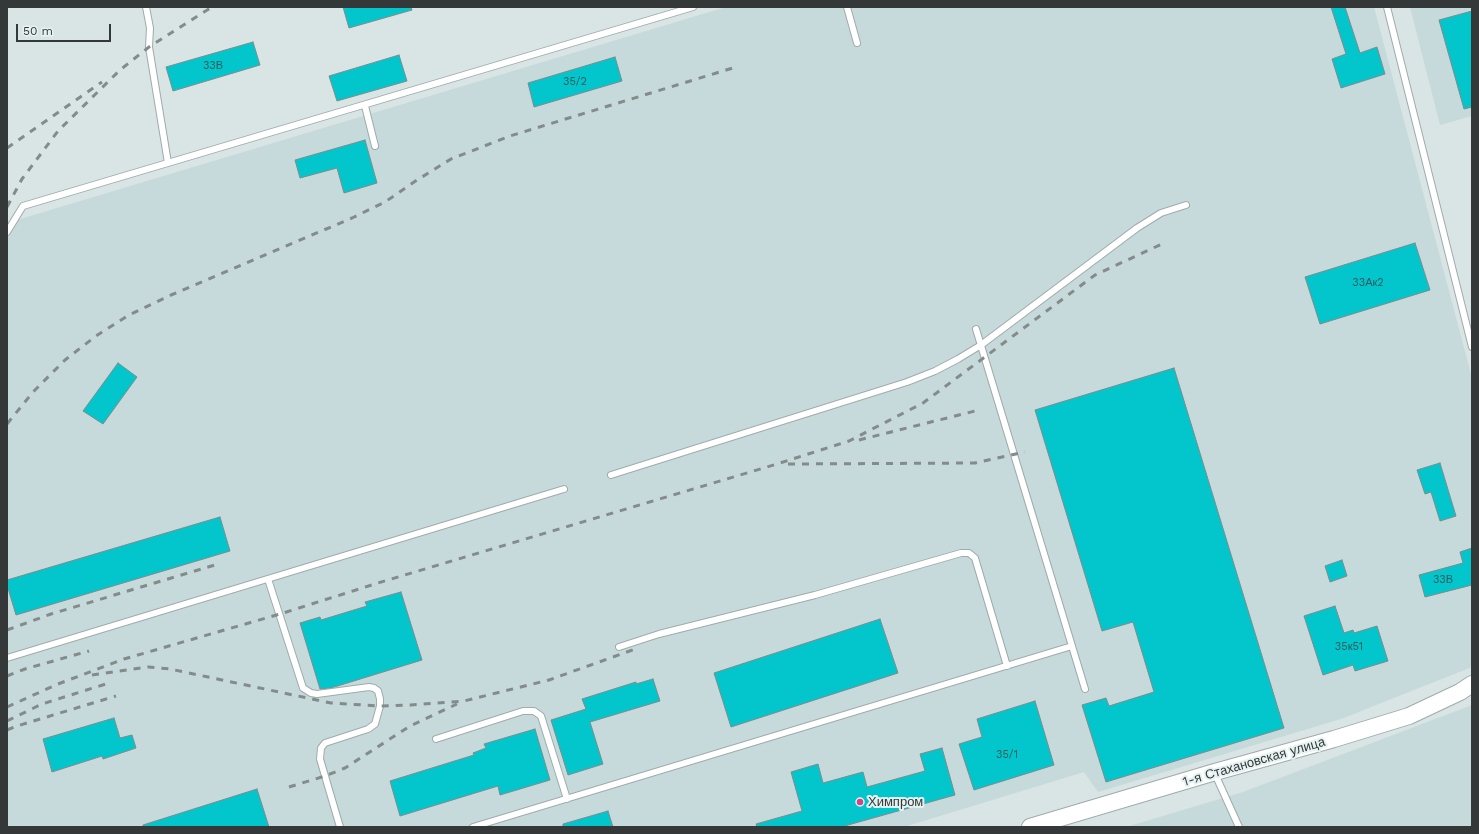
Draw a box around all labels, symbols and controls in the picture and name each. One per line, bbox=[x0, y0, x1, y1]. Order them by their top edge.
scale bar bbox=[18, 16, 113, 42]
text: 50 m bbox=[23, 24, 53, 38]
house number: 33В bbox=[203, 59, 223, 73]
house number: 35/2 bbox=[563, 75, 587, 89]
house number: 33Ак2 bbox=[1352, 276, 1384, 290]
house number: 33В bbox=[1433, 573, 1453, 587]
house number: 35к51 bbox=[1335, 640, 1363, 654]
street label: 1-я Стахановская улица bbox=[1181, 734, 1327, 790]
house number: 35/1 bbox=[996, 748, 1018, 762]
place label: Химпром bbox=[868, 794, 923, 810]
marker: Химпром bbox=[855, 797, 865, 807]

